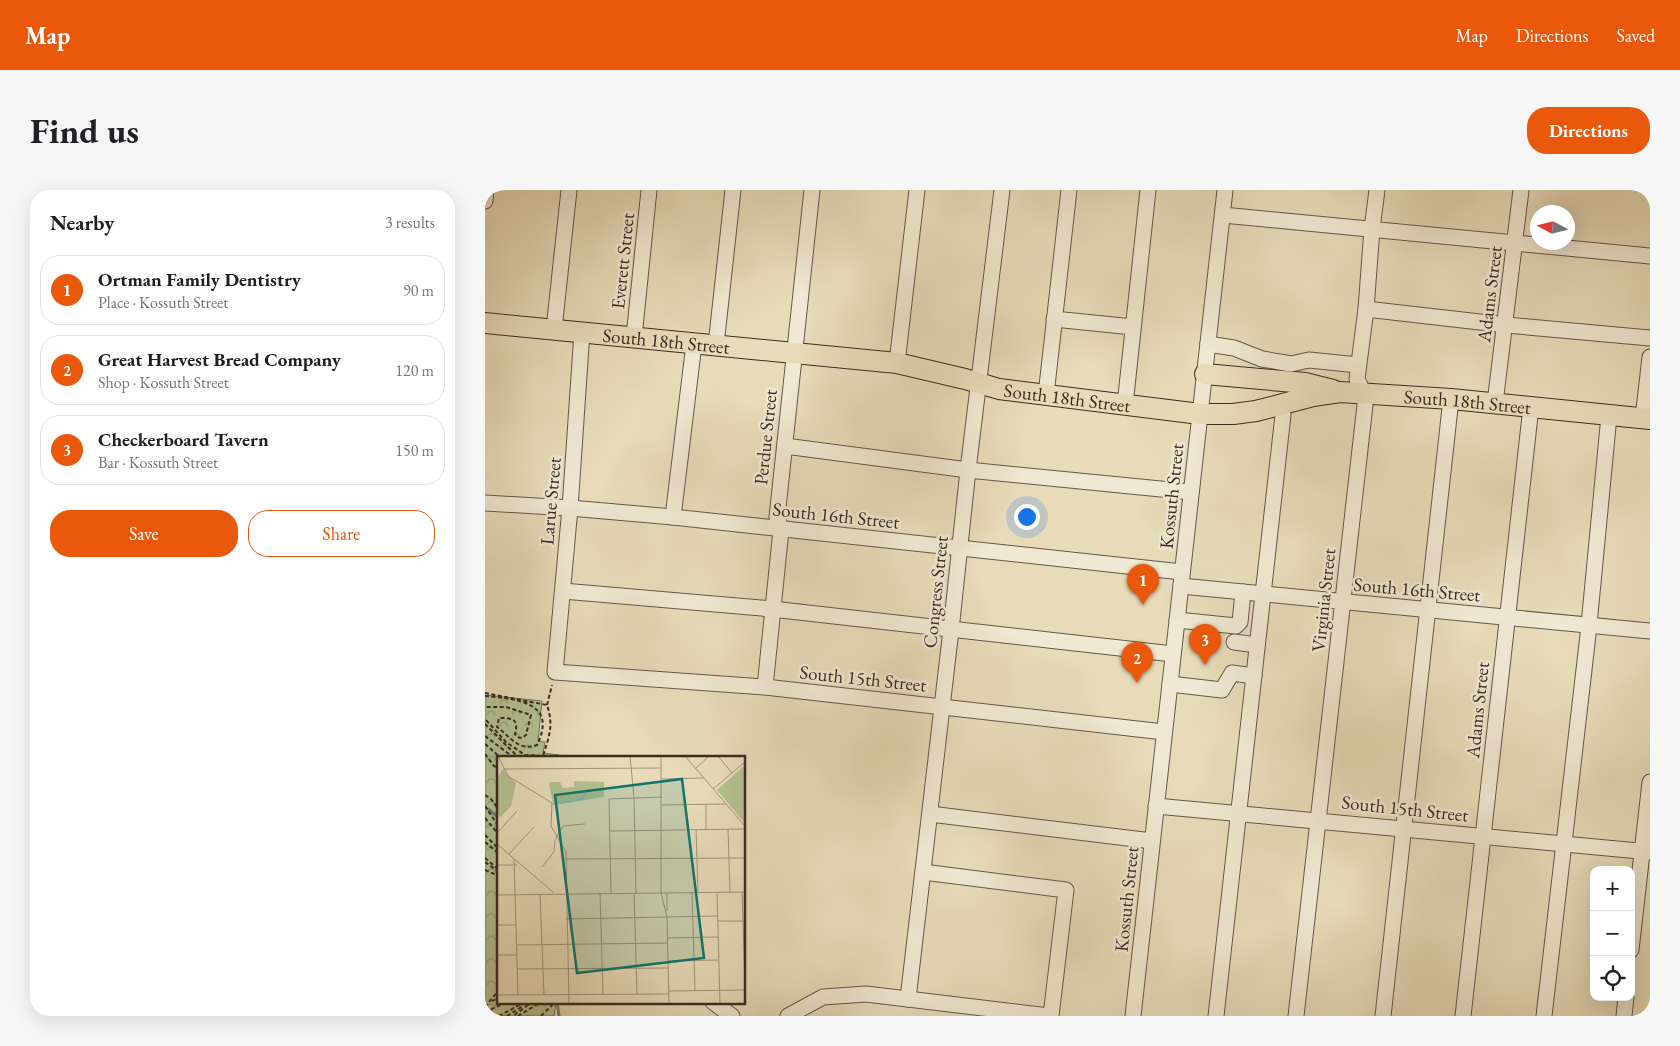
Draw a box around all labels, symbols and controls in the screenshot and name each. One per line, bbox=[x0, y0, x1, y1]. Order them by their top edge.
text: Map bbox=[25, 20, 70, 51]
text: Map bbox=[1456, 24, 1488, 47]
text: Directions bbox=[1516, 24, 1588, 47]
text: Saved bbox=[1616, 24, 1655, 47]
button: Directions bbox=[1527, 107, 1650, 154]
text: Find us bbox=[30, 108, 139, 153]
north arrow bbox=[1530, 205, 1575, 250]
text: Nearby bbox=[50, 209, 114, 236]
text: 3 results bbox=[385, 212, 435, 233]
street label: Everett Street bbox=[605, 212, 640, 310]
street label: Adams Street bbox=[1471, 244, 1508, 345]
text: Ortman Family Dentistry bbox=[98, 267, 301, 292]
text: 1 bbox=[63, 280, 71, 301]
text: 90 m bbox=[403, 280, 434, 301]
text: Place · Kossuth Street bbox=[98, 292, 228, 313]
street label: South 18th Street bbox=[601, 322, 731, 360]
text: Great Harvest Bread Company bbox=[98, 347, 341, 372]
text: 2 bbox=[63, 360, 71, 381]
text: 120 m bbox=[395, 360, 434, 381]
text: Shop · Kossuth Street bbox=[98, 372, 229, 393]
street label: South 18th Street bbox=[1002, 378, 1132, 418]
street label: South 18th Street bbox=[1403, 384, 1532, 420]
street label: Perdue Street bbox=[748, 388, 783, 486]
text: Checkerboard Tavern bbox=[98, 427, 269, 452]
text: 3 bbox=[63, 440, 71, 461]
text: 150 m bbox=[395, 440, 434, 461]
street label: Kossuth Street bbox=[1154, 442, 1189, 550]
text: Bar · Kossuth Street bbox=[98, 452, 218, 473]
street label: Larue Street bbox=[534, 456, 567, 546]
street label: South 16th Street bbox=[771, 496, 901, 535]
your location bbox=[1014, 504, 1040, 530]
button: Save bbox=[50, 510, 238, 557]
button: Share bbox=[248, 510, 435, 557]
street label: Congress Street bbox=[917, 535, 954, 649]
street label: Virginia Street bbox=[1306, 547, 1341, 653]
pin: 1 bbox=[1127, 564, 1159, 605]
street label: South 16th Street bbox=[1352, 571, 1482, 608]
pin: 3 bbox=[1189, 624, 1221, 665]
pin: 2 bbox=[1121, 642, 1153, 683]
street label: South 15th Street bbox=[798, 659, 928, 698]
street label: Adams Street bbox=[1460, 661, 1495, 760]
inset map bbox=[497, 756, 745, 1004]
street label: South 15th Street bbox=[1340, 789, 1470, 828]
street label: Kossuth Street bbox=[1109, 845, 1144, 953]
map controls bbox=[1590, 866, 1635, 1001]
button: + bbox=[1590, 866, 1635, 911]
button: − bbox=[1590, 911, 1635, 956]
button: locate bbox=[1590, 956, 1635, 1001]

